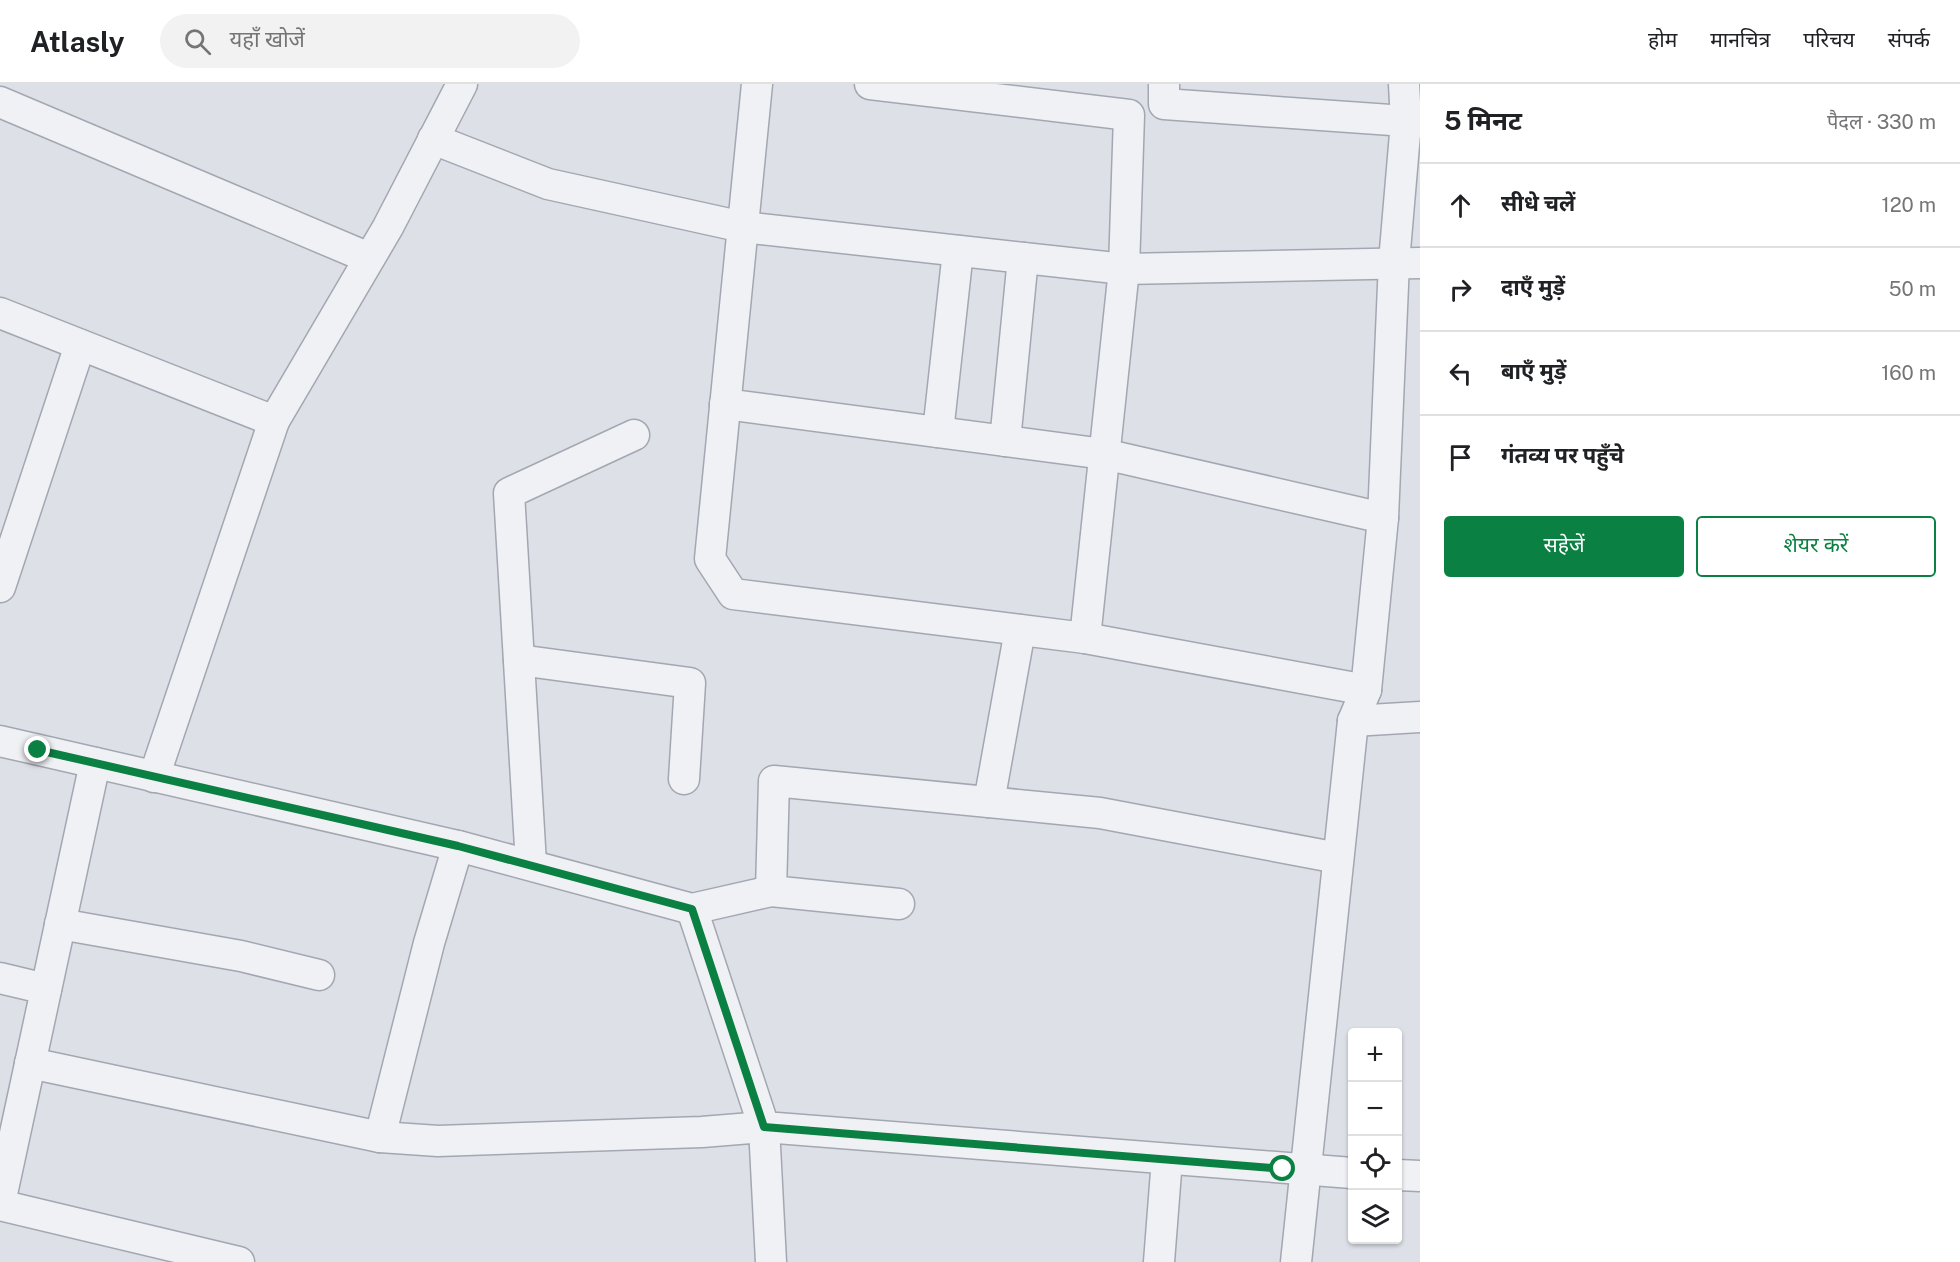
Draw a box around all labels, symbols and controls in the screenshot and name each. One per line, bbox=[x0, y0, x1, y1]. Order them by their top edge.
search box bbox=[160, 14, 580, 68]
text: Atlasly bbox=[30, 25, 124, 58]
icon: search bbox=[181, 25, 214, 58]
text: यहाँ खोजें bbox=[229, 26, 305, 52]
text: होम bbox=[1648, 27, 1677, 52]
text: मानचित्र bbox=[1710, 27, 1770, 52]
text: परिचय bbox=[1803, 27, 1855, 52]
text: संपर्क bbox=[1888, 27, 1930, 52]
text: 5 मिनट bbox=[1444, 105, 1522, 136]
text: पैदल · 330 m bbox=[1827, 110, 1936, 134]
icon: ahead bbox=[1444, 189, 1477, 222]
text: सीधे चलें bbox=[1501, 190, 1575, 216]
text: 120 m bbox=[1882, 193, 1936, 217]
icon: right bbox=[1444, 273, 1477, 306]
text: दाएँ मुड़ें bbox=[1501, 274, 1565, 300]
text: 50 m bbox=[1889, 277, 1936, 301]
icon: left bbox=[1444, 357, 1477, 390]
text: बाएँ मुड़ें bbox=[1501, 358, 1566, 384]
text: 160 m bbox=[1881, 361, 1936, 385]
icon: arrive bbox=[1444, 441, 1477, 474]
text: गंतव्य पर पहुँचे bbox=[1501, 442, 1624, 468]
button: सहेजें bbox=[1444, 516, 1684, 577]
button: शेयर करें bbox=[1696, 516, 1936, 577]
route end bbox=[24, 736, 50, 762]
map controls bbox=[1348, 1028, 1402, 1244]
button: + bbox=[1348, 1028, 1402, 1082]
button: − bbox=[1348, 1082, 1402, 1136]
button: locate bbox=[1348, 1136, 1402, 1190]
route start bbox=[1269, 1155, 1295, 1181]
button: layers bbox=[1348, 1190, 1402, 1244]

